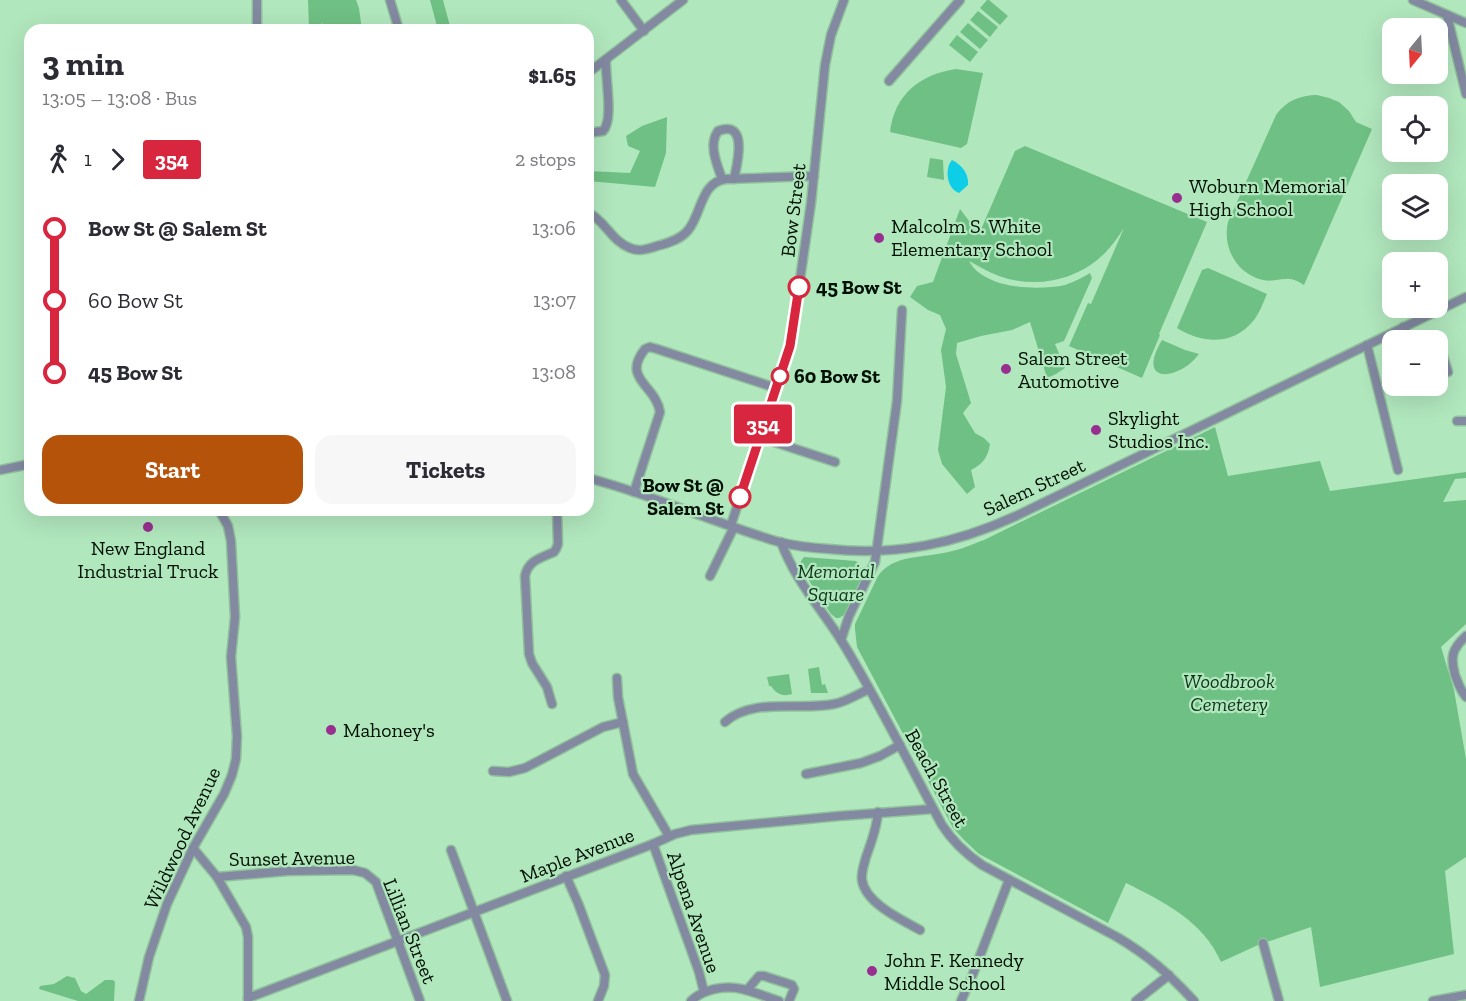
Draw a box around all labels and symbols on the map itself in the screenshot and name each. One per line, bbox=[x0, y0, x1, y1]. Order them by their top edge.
north arrow bbox=[1382, 18, 1448, 84]
street label: Bow Street bbox=[775, 161, 811, 258]
place label: Woburn Memorial High School bbox=[1189, 174, 1346, 221]
marker: Woburn Memorial High School bbox=[1170, 191, 1184, 205]
place label: Malcolm S. White Elementary School bbox=[891, 214, 1052, 261]
marker: Malcolm S. White Elementary School bbox=[872, 231, 886, 245]
place label: 45 Bow St bbox=[816, 275, 903, 299]
marker: 45 Bow St bbox=[788, 276, 810, 298]
place label: Salem Street Automotive bbox=[1018, 346, 1128, 393]
marker: Salem Street Automotive bbox=[999, 362, 1013, 376]
place label: 60 Bow St bbox=[794, 364, 881, 388]
marker: 60 Bow St bbox=[771, 367, 789, 385]
line badge: 354 bbox=[728, 404, 798, 444]
place label: Skylight Studios Inc. bbox=[1108, 406, 1209, 453]
marker: Skylight Studios Inc. bbox=[1089, 423, 1103, 437]
street label: Salem Street bbox=[979, 453, 1089, 521]
place label: Bow St @ Salem St bbox=[642, 473, 725, 520]
marker: Bow St @ Salem St bbox=[729, 486, 751, 508]
marker: New England Industrial Truck bbox=[141, 520, 155, 534]
place label: New England Industrial Truck bbox=[78, 536, 219, 583]
park label: Memorial Square bbox=[797, 559, 875, 606]
park label: Woodbrook Cemetery bbox=[1183, 669, 1275, 716]
place label: Mahoney's bbox=[343, 718, 435, 742]
marker: Mahoney's bbox=[324, 723, 338, 737]
street label: Beach Street bbox=[900, 725, 974, 832]
street label: Wildwood Avenue bbox=[139, 763, 225, 913]
street label: Maple Avenue bbox=[517, 822, 637, 888]
street label: Sunset Avenue bbox=[229, 845, 355, 871]
street label: Alpena Avenue bbox=[662, 848, 726, 976]
street label: Lillian Street bbox=[378, 875, 442, 988]
place label: John F. Kennedy Middle School bbox=[884, 948, 1025, 995]
marker: John F. Kennedy Middle School bbox=[865, 964, 879, 978]

